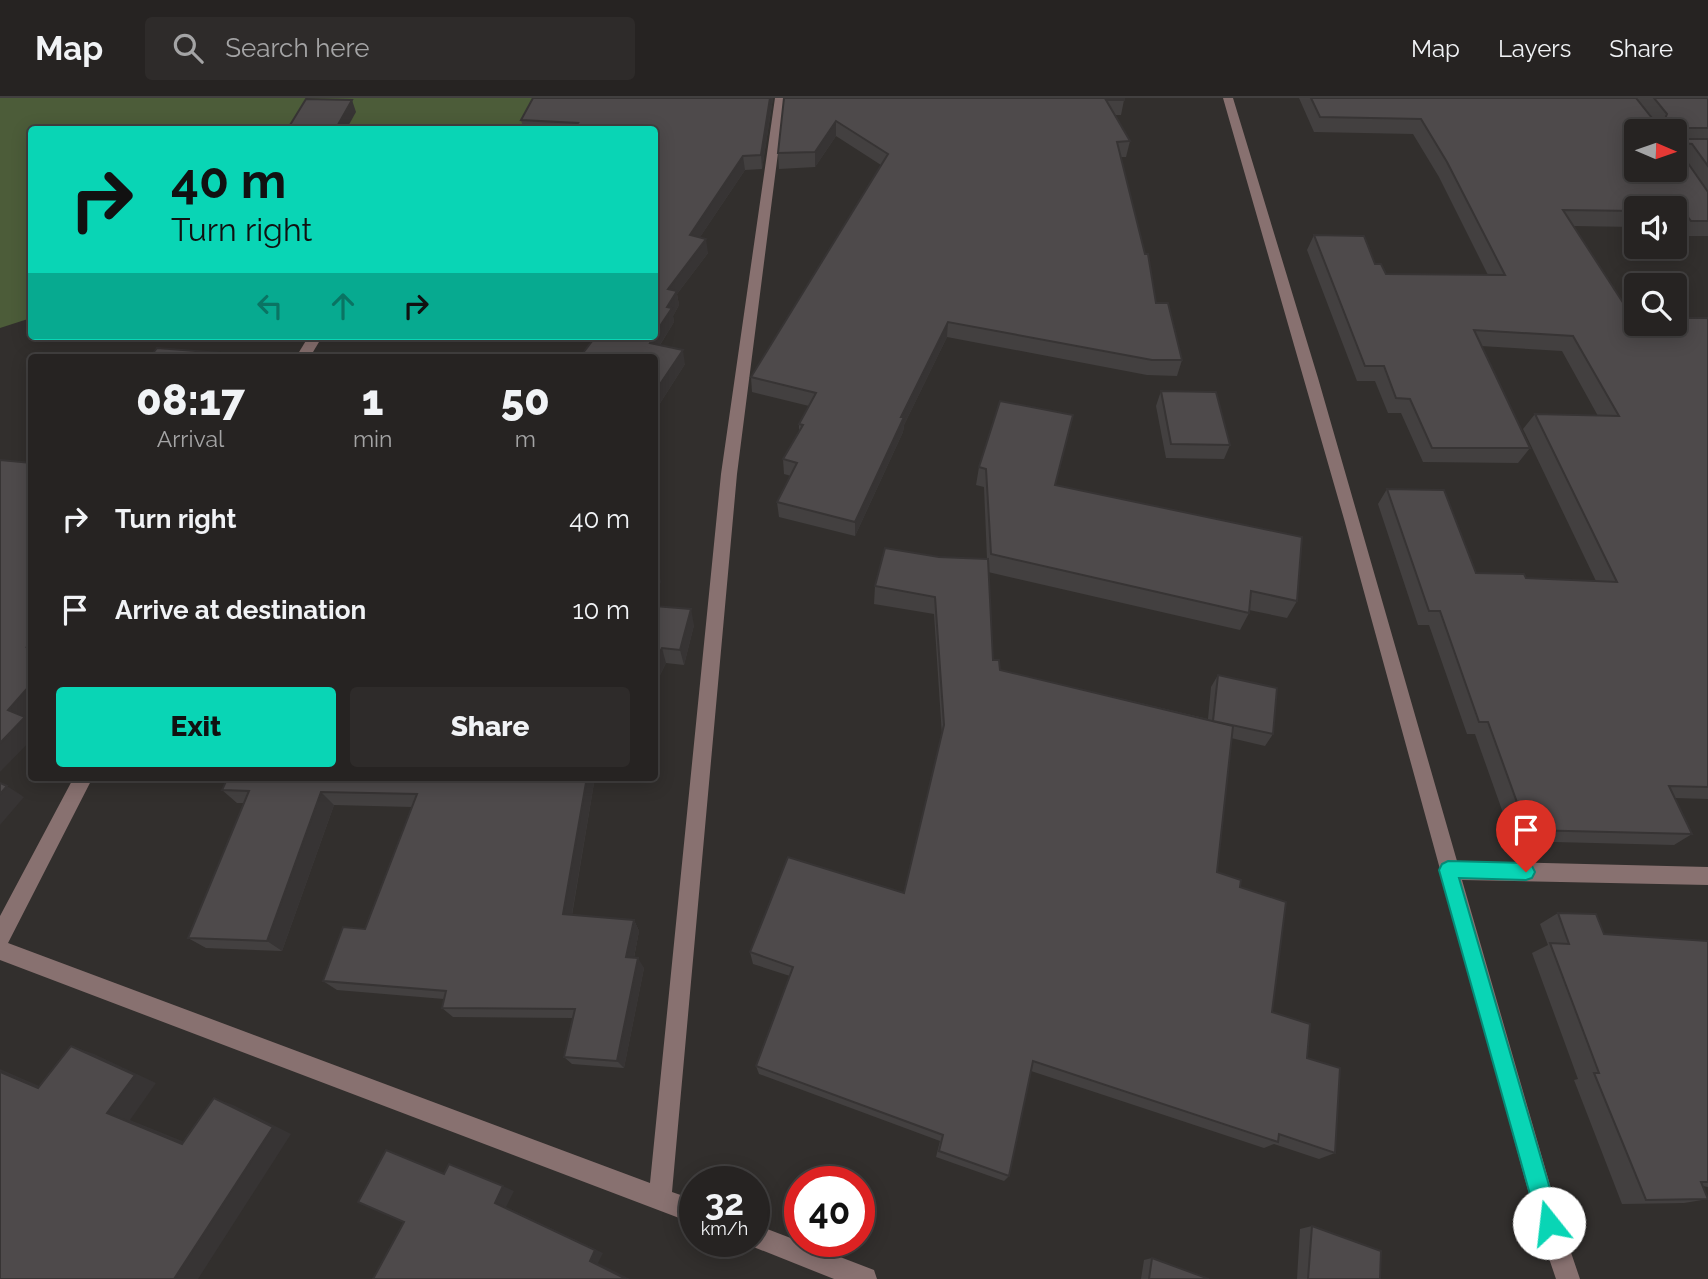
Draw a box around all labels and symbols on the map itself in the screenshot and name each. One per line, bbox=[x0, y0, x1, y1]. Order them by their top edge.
north arrow bbox=[1624, 119, 1687, 182]
pin bbox=[1496, 800, 1556, 872]
speed limit sign: 40 bbox=[784, 1166, 875, 1257]
position arrow bbox=[1512, 1186, 1586, 1260]

